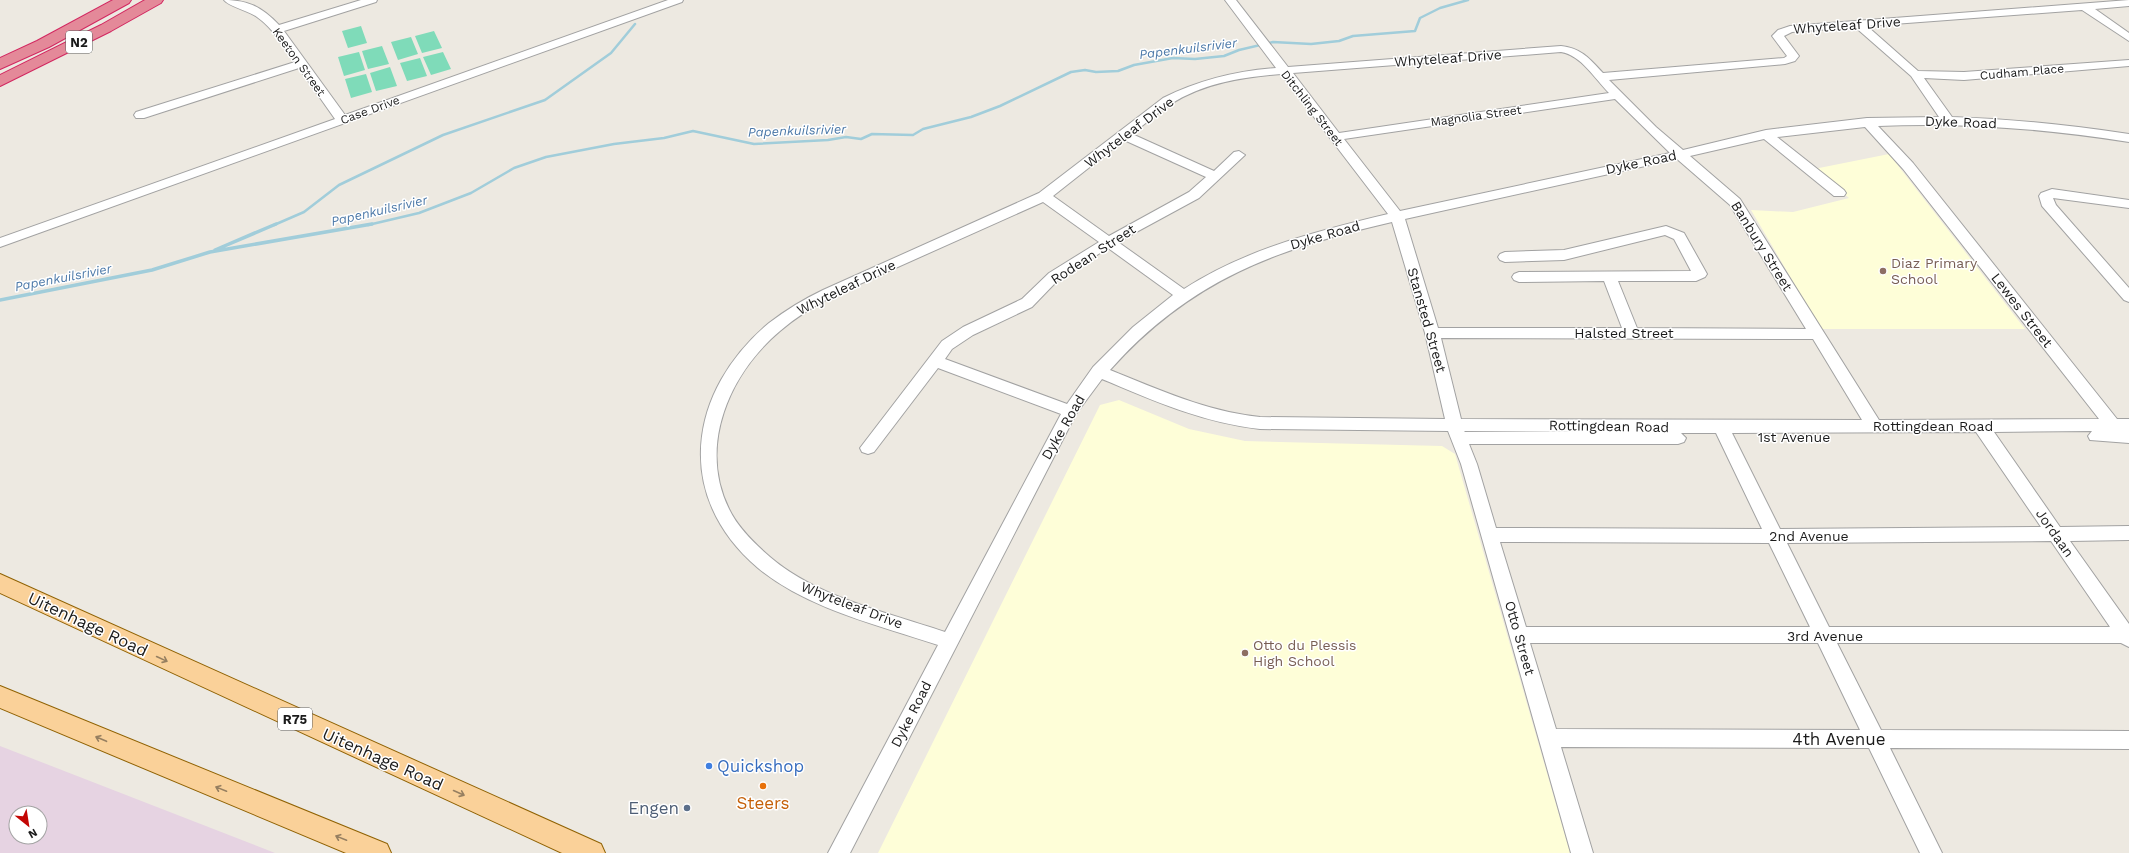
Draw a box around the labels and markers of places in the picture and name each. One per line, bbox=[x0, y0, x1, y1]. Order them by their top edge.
place label: Diaz Primary School bbox=[1891, 255, 1978, 287]
marker: Diaz Primary School bbox=[1878, 266, 1888, 276]
place label: Otto du Plessis High School bbox=[1253, 637, 1356, 669]
marker: Otto du Plessis High School bbox=[1240, 648, 1250, 658]
place label: Quickshop bbox=[717, 756, 804, 776]
marker: Quickshop bbox=[704, 761, 714, 771]
marker: Steers bbox=[758, 781, 768, 791]
place label: Steers bbox=[736, 793, 790, 813]
place label: Engen bbox=[628, 798, 679, 818]
marker: Engen bbox=[682, 803, 692, 813]

